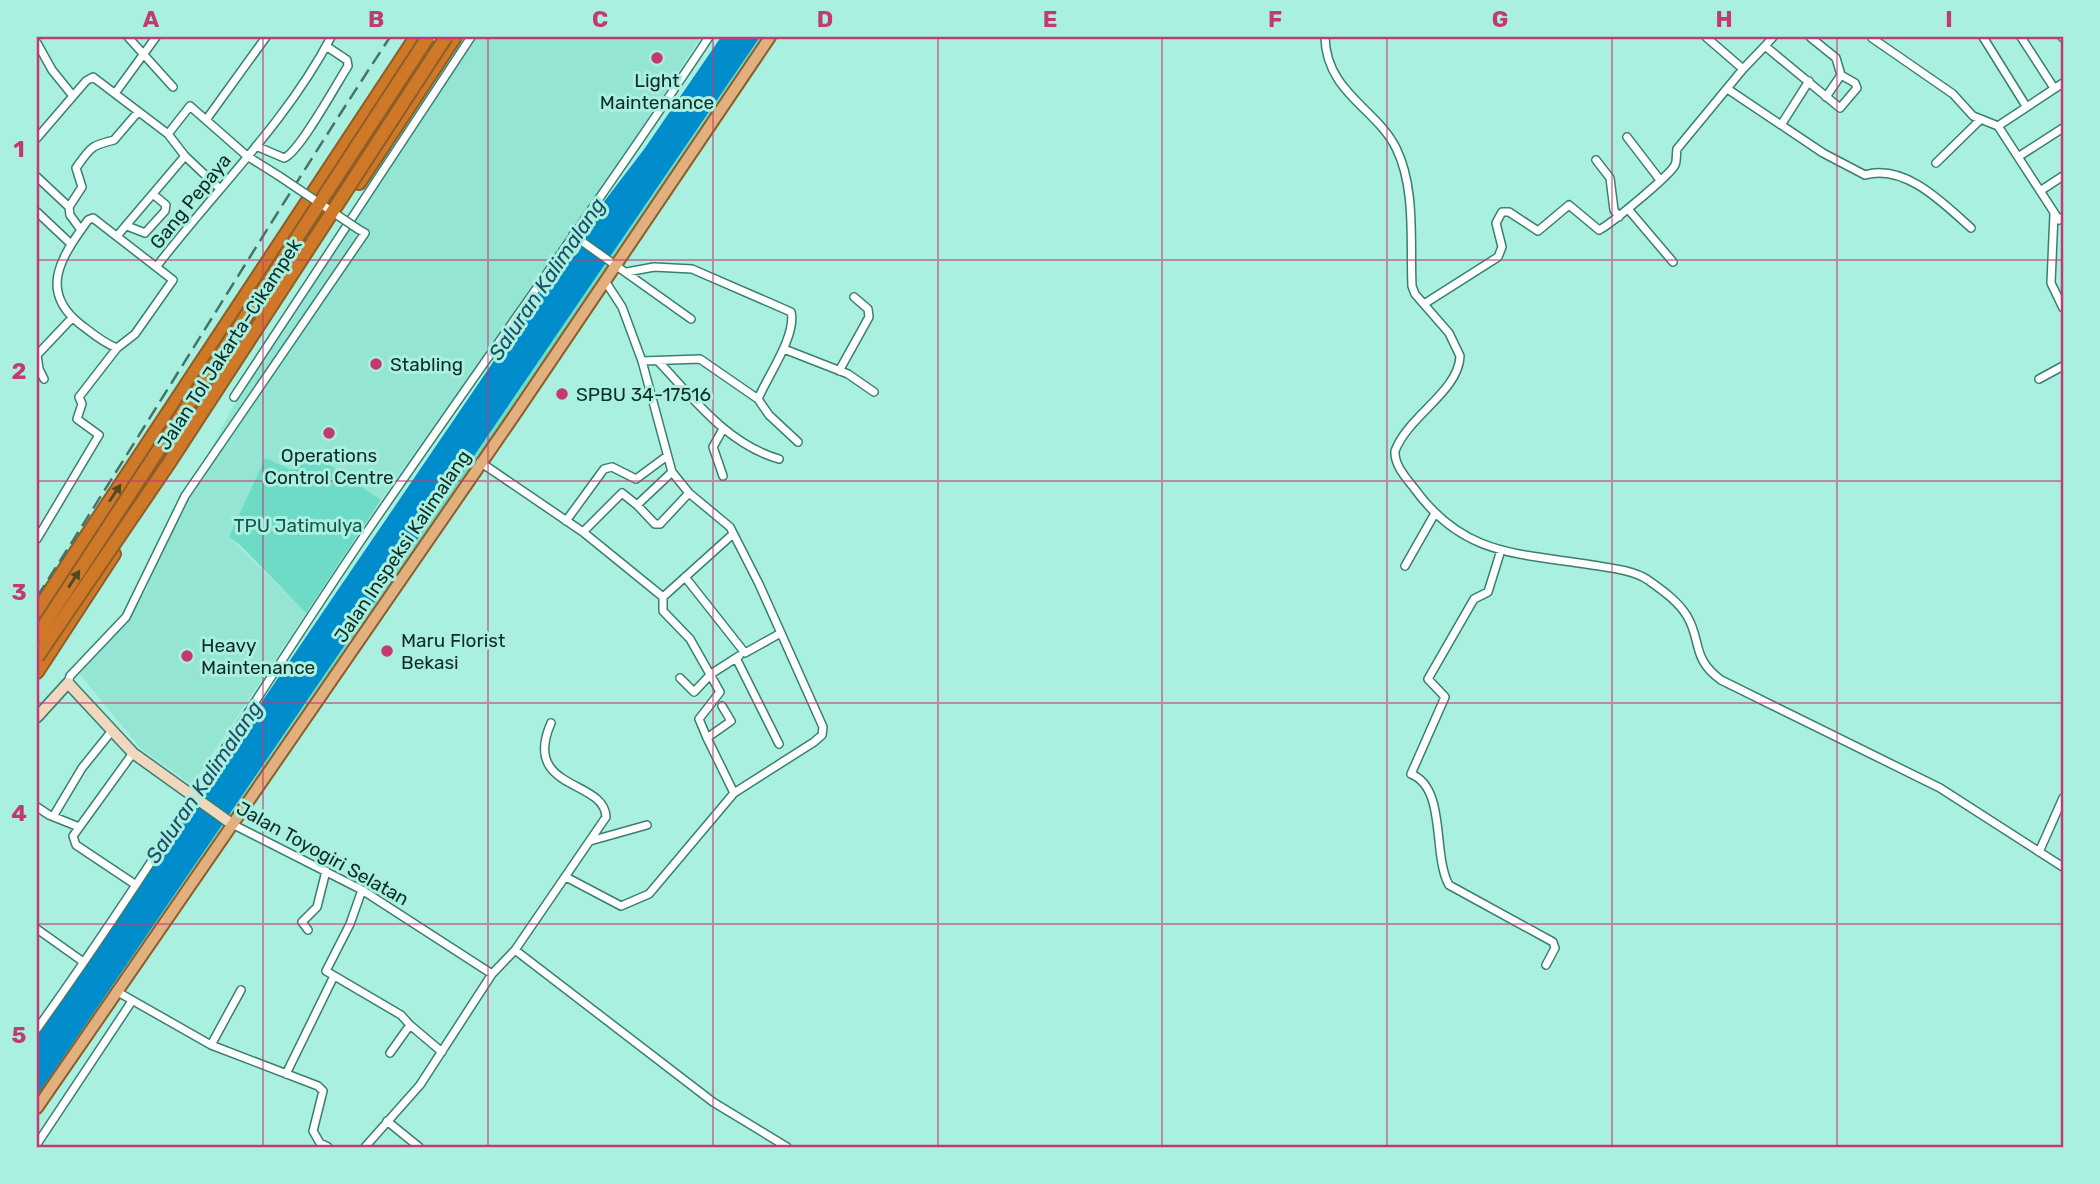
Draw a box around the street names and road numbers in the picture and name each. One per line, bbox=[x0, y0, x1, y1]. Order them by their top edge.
street label: Gang Pepaya bbox=[145, 149, 236, 254]
street label: Jalan Tol Jakarta–Cikampek bbox=[152, 234, 306, 454]
street label: Jalan Inspeksi Kalimalang bbox=[329, 446, 475, 647]
street label: Jalan Toyogiri Selatan bbox=[233, 797, 413, 910]

